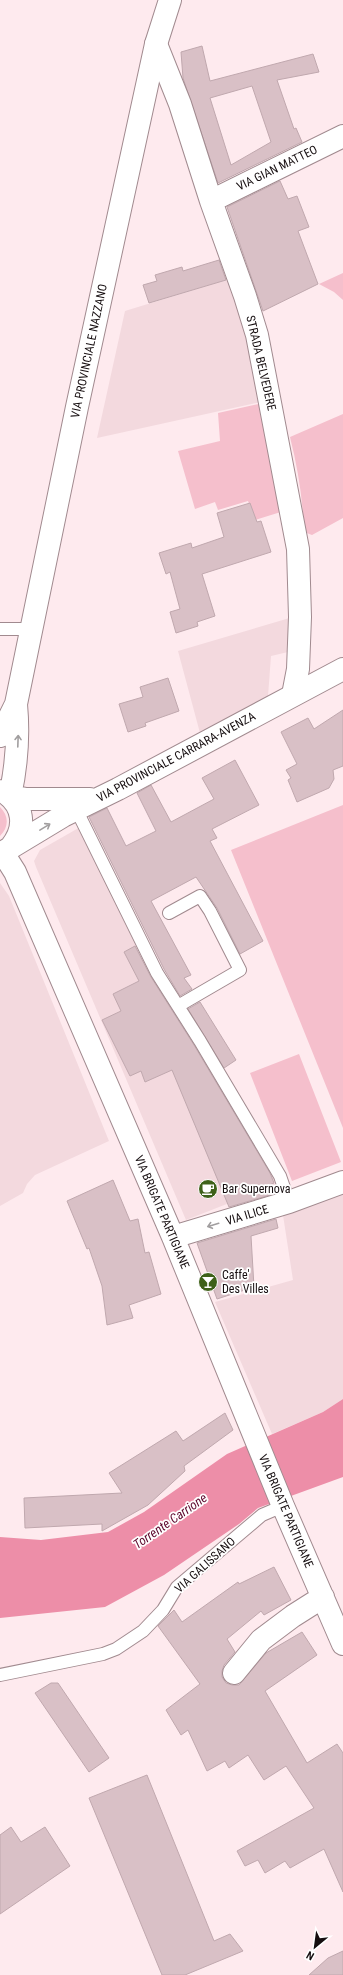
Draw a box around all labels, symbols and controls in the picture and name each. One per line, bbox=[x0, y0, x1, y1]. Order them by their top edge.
street label: VIA GIAN MATTEO bbox=[234, 142, 320, 194]
street label: VIA PROVINCIALE NAZZANO bbox=[68, 283, 110, 419]
street label: STRADA BELVEDERE bbox=[243, 314, 279, 412]
street label: VIA PROVINCIALE CARRARA-AVENZA bbox=[94, 709, 258, 805]
one-way arrow bbox=[15, 735, 22, 748]
one-way arrow bbox=[39, 822, 51, 830]
street label: VIA BRIGATE PARTIGIANE bbox=[132, 1153, 192, 1271]
cafe icon: Bar Supernova bbox=[197, 1178, 219, 1200]
place label: Bar Supernova bbox=[222, 1182, 291, 1196]
street label: VIA ILICE bbox=[224, 1202, 270, 1228]
one-way arrow bbox=[207, 1222, 220, 1229]
place label: Caffe' Des Villes bbox=[222, 1268, 269, 1296]
bar icon: Caffe' Des Villes bbox=[197, 1271, 219, 1293]
street label: VIA BRIGATE PARTIGIANE bbox=[256, 1452, 316, 1570]
water label: Torrente Carrione bbox=[130, 1490, 210, 1552]
street label: VIA GALISSANO bbox=[172, 1534, 238, 1596]
north arrow bbox=[295, 1927, 335, 1967]
text: N bbox=[304, 1948, 316, 1963]

